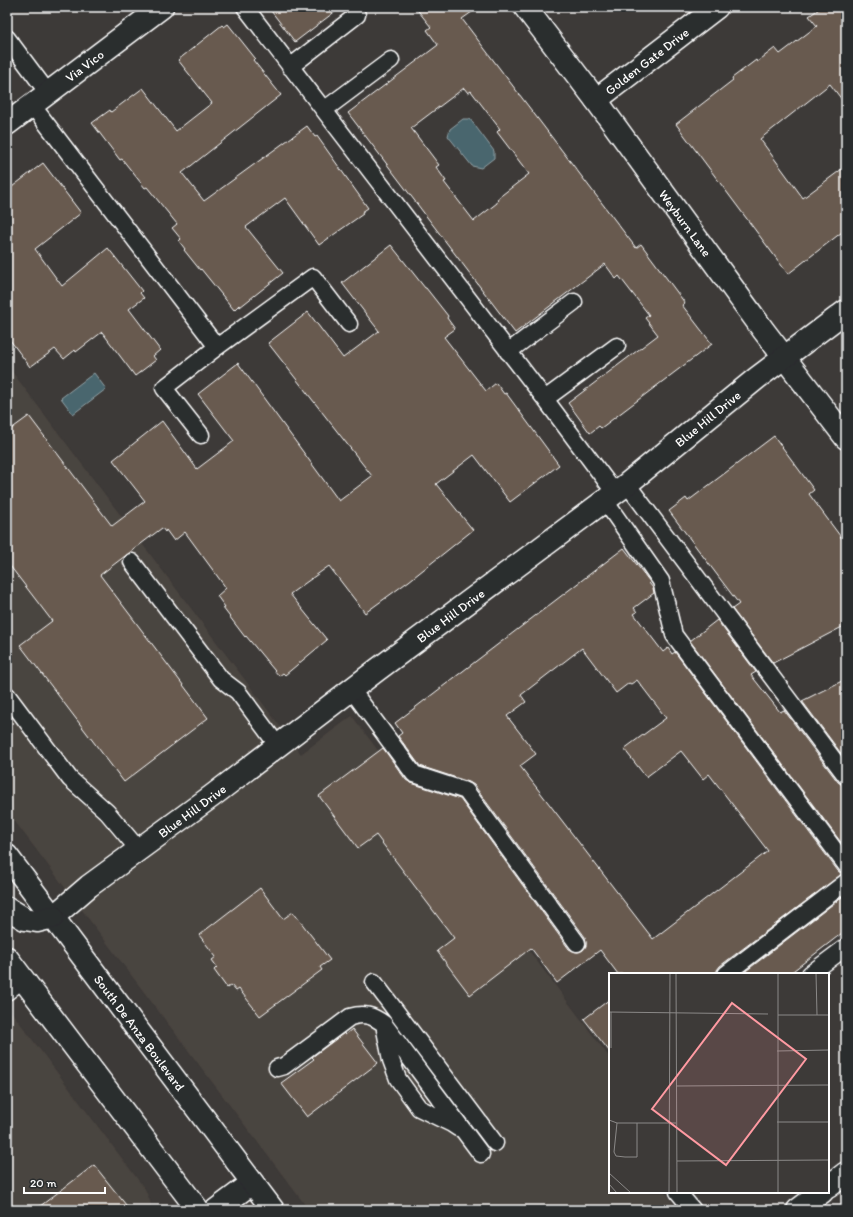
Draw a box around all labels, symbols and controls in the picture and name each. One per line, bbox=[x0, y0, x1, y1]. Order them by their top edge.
street label: Golden Gate Drive bbox=[602, 24, 691, 98]
street label: Via Vico bbox=[62, 46, 107, 85]
street label: Weyburn Lane bbox=[656, 187, 715, 259]
street label: Blue Hill Drive bbox=[672, 387, 743, 450]
street label: Blue Hill Drive bbox=[414, 585, 487, 645]
street label: Blue Hill Drive bbox=[155, 781, 229, 840]
street label: South De Anza Boulevard bbox=[91, 972, 188, 1094]
inset map bbox=[609, 973, 829, 1193]
scale bar bbox=[24, 1169, 105, 1195]
text: 20 m bbox=[30, 1176, 57, 1190]

